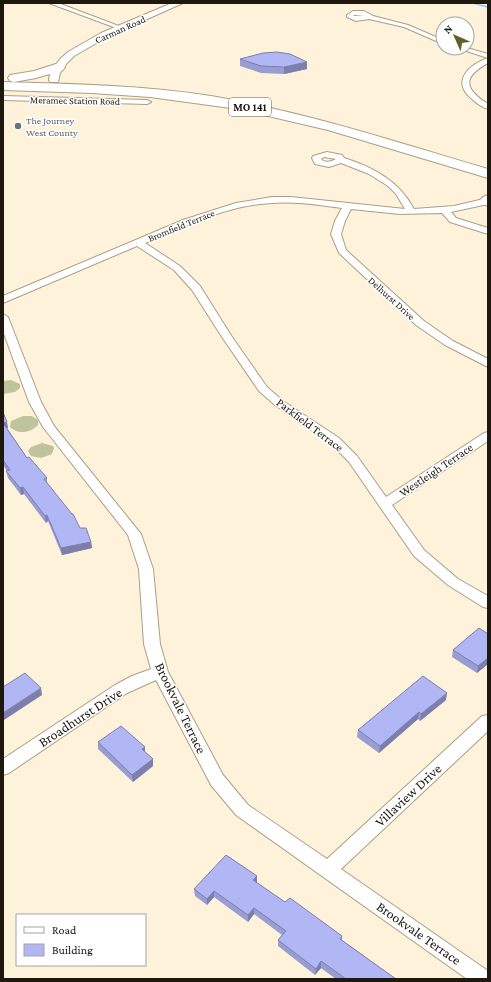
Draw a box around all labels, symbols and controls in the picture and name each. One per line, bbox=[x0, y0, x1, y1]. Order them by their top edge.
street label: Carman Road bbox=[93, 13, 148, 46]
north arrow bbox=[435, 16, 475, 56]
text: N bbox=[441, 22, 455, 36]
street label: Meramec Station Road bbox=[30, 94, 121, 107]
road number: MO 141 bbox=[229, 98, 271, 116]
place label: The Journey West County bbox=[26, 115, 78, 138]
marker: The Journey West County bbox=[13, 121, 23, 131]
street label: Bromfield Terrace bbox=[146, 207, 217, 244]
street label: Delhurst Drive bbox=[366, 275, 418, 323]
street label: Parkfield Terrace bbox=[274, 395, 346, 455]
street label: Westleigh Terrace bbox=[396, 440, 476, 500]
street label: Brookvale Terrace bbox=[152, 660, 210, 756]
street label: Broadhurst Drive bbox=[35, 684, 125, 750]
street label: Villaview Drive bbox=[372, 760, 444, 830]
street label: Brookvale Terrace bbox=[374, 898, 464, 968]
legend bbox=[16, 914, 146, 966]
text: Road bbox=[52, 923, 77, 937]
text: Building bbox=[52, 943, 93, 957]

